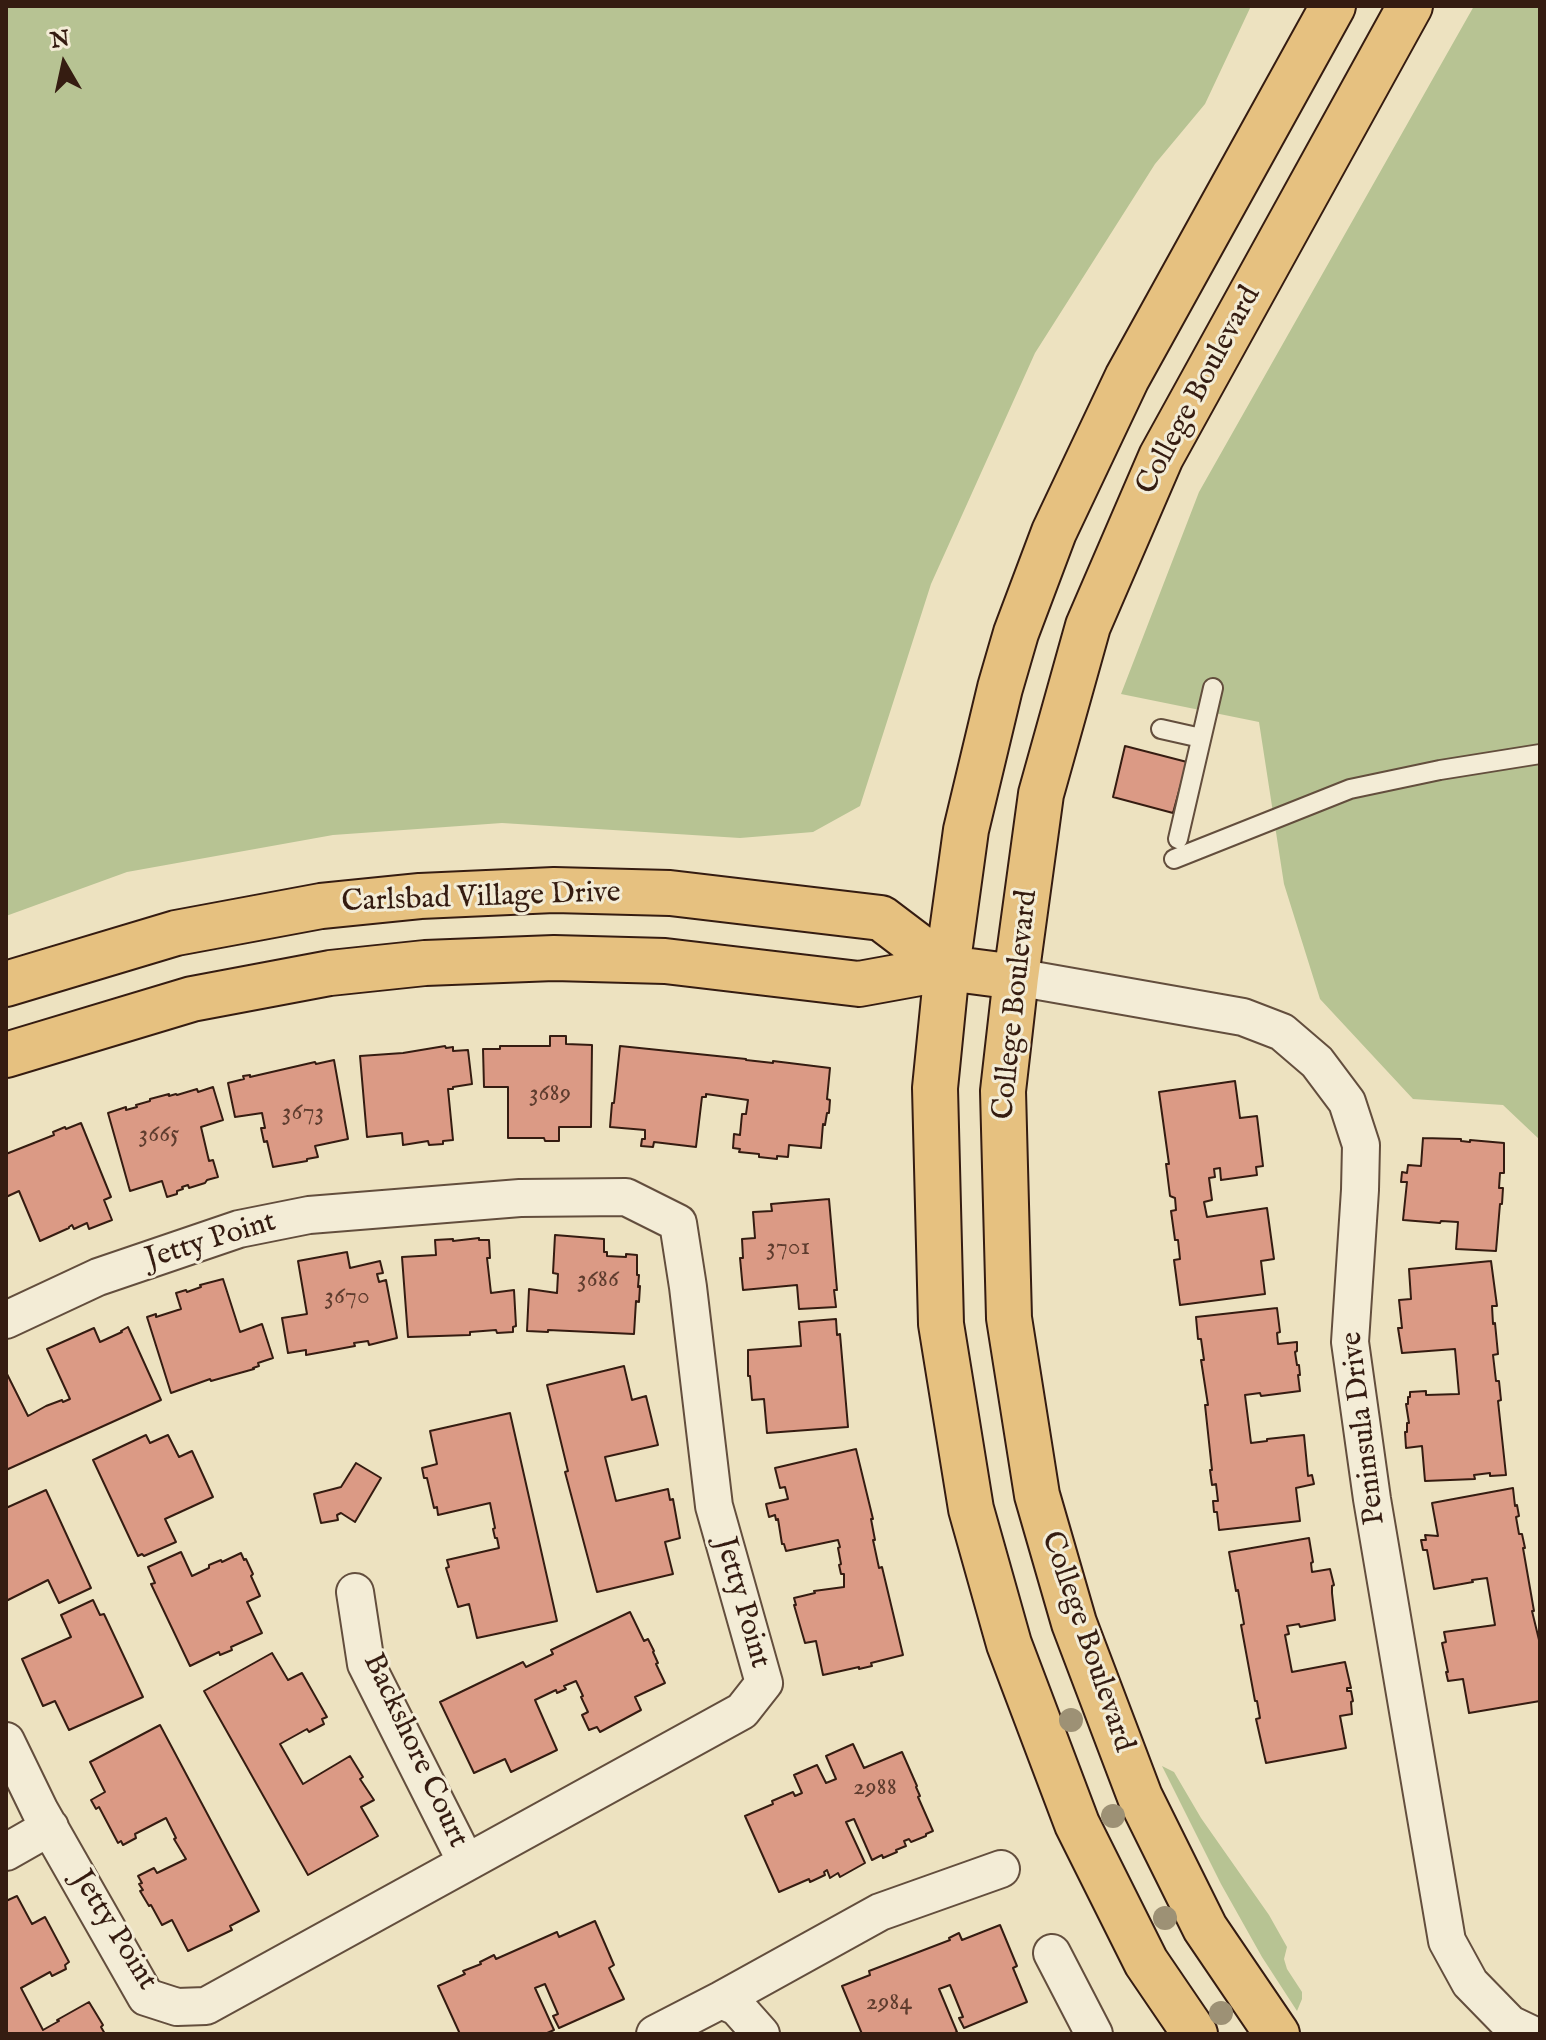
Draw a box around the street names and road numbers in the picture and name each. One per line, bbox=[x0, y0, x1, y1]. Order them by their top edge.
street label: College Boulevard bbox=[1130, 281, 1270, 501]
street label: Carlsbad Village Drive bbox=[341, 876, 621, 922]
street label: College Boulevard bbox=[987, 888, 1047, 1122]
street label: Jetty Point bbox=[142, 1205, 280, 1279]
street label: Peninsula Drive bbox=[1335, 1329, 1395, 1527]
street label: College Boulevard bbox=[1031, 1527, 1141, 1757]
street label: Jetty Point bbox=[705, 1534, 777, 1672]
street label: Backshore Court bbox=[353, 1648, 475, 1854]
street label: Jetty Point bbox=[62, 1865, 164, 1997]

